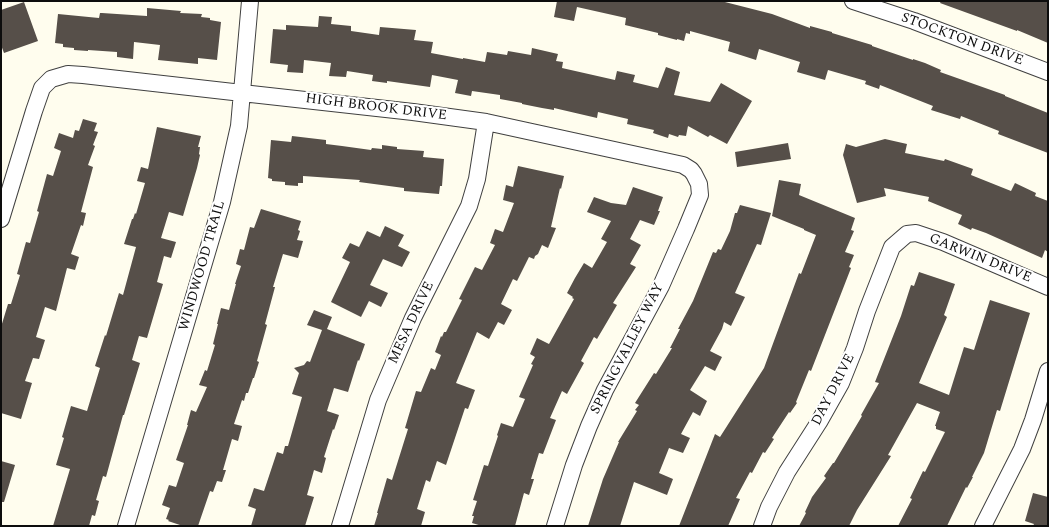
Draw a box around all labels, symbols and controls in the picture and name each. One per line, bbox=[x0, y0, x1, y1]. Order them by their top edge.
street label: STOCKTON DRIVE bbox=[899, 10, 1025, 70]
street label: HIGH BROOK DRIVE bbox=[304, 91, 448, 125]
street label: WINDWOOD TRAIL bbox=[176, 199, 230, 333]
street label: GARWIN DRIVE bbox=[926, 231, 1034, 287]
street label: MESA DRIVE bbox=[386, 279, 438, 367]
street label: SPRINGVALLEY WAY bbox=[588, 281, 668, 417]
street label: DAY DRIVE bbox=[809, 351, 859, 429]

